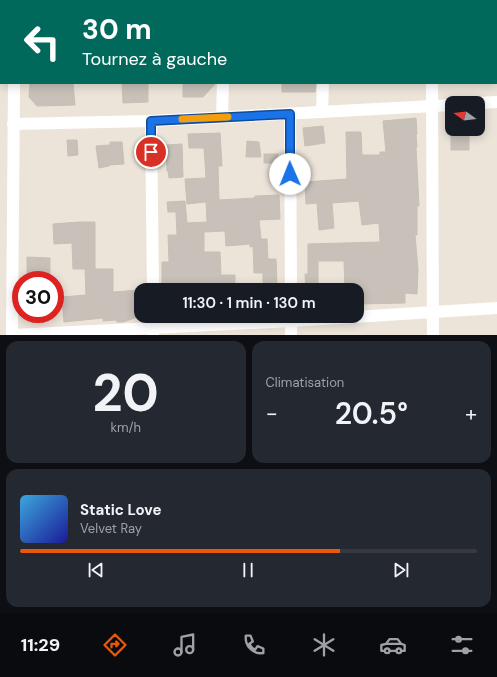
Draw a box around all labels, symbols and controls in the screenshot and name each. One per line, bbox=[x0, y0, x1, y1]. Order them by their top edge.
text: 30 m bbox=[82, 11, 152, 48]
icon: left bbox=[16, 16, 68, 68]
text: Tournez à gauche bbox=[82, 47, 227, 71]
north arrow bbox=[445, 96, 485, 136]
map controls bbox=[445, 96, 485, 136]
pin bbox=[134, 135, 168, 169]
icon: arrive bbox=[140, 141, 162, 163]
position arrow bbox=[269, 153, 311, 195]
speed limit sign: 30 bbox=[12, 271, 64, 323]
text: 11:30 · 1 min · 130 m bbox=[182, 293, 316, 313]
text: 20 bbox=[93, 359, 159, 427]
text: Climatisation bbox=[266, 374, 344, 391]
text: 20.5° bbox=[335, 394, 408, 433]
text: − bbox=[266, 399, 278, 428]
text: + bbox=[465, 399, 477, 428]
text: km/h bbox=[110, 419, 141, 436]
text: Static Love bbox=[80, 500, 161, 520]
text: Velvet Ray bbox=[80, 520, 142, 537]
icon: previous bbox=[85, 559, 107, 581]
icon: pause bbox=[237, 559, 259, 581]
icon: next bbox=[390, 559, 412, 581]
icon: directions bbox=[101, 631, 129, 659]
icon: music bbox=[171, 631, 199, 659]
icon: phone bbox=[240, 631, 268, 659]
icon: climate bbox=[310, 631, 338, 659]
icon: car bbox=[379, 631, 407, 659]
icon: filters bbox=[448, 631, 476, 659]
text: 11:29 bbox=[21, 633, 60, 657]

